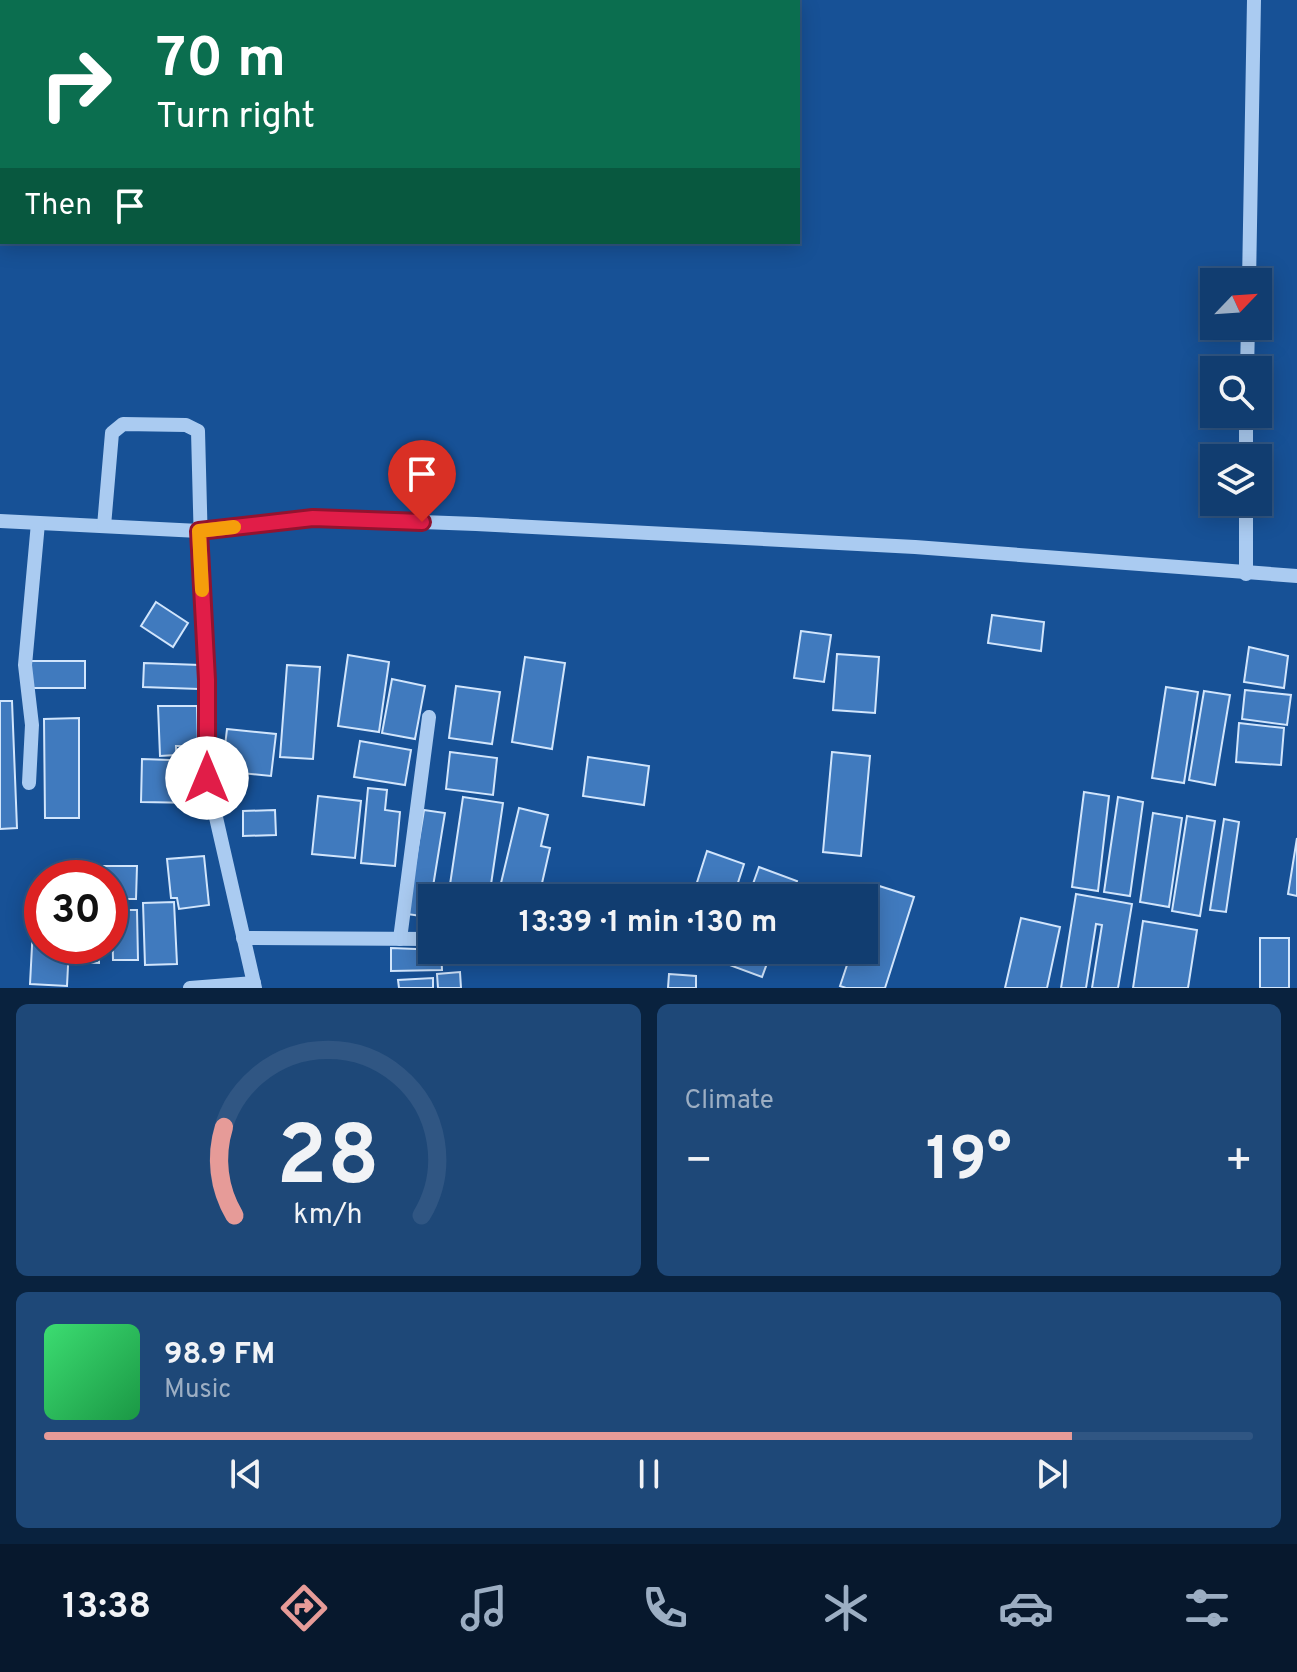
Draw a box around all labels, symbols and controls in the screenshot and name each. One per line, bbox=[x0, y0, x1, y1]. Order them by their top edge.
text: 70 m bbox=[156, 26, 286, 96]
icon: right bbox=[24, 32, 128, 136]
text: Turn right bbox=[156, 95, 315, 141]
icon: arrive bbox=[108, 184, 152, 228]
text: Then bbox=[24, 188, 92, 225]
north arrow bbox=[1200, 268, 1272, 340]
map controls bbox=[1200, 268, 1272, 516]
button: search bbox=[1200, 356, 1272, 428]
pin bbox=[388, 440, 456, 522]
button: layers bbox=[1200, 444, 1272, 516]
icon: arrive bbox=[400, 452, 444, 496]
position arrow bbox=[165, 736, 249, 820]
speed limit sign: 30 bbox=[24, 860, 128, 964]
text: 13:39 · 1 min · 130 m bbox=[519, 905, 777, 942]
text: Climate bbox=[685, 1085, 774, 1118]
text: 28 bbox=[277, 1109, 380, 1214]
text: 19° bbox=[926, 1125, 1012, 1201]
text: − bbox=[685, 1135, 713, 1191]
text: + bbox=[1225, 1135, 1253, 1191]
text: km/h bbox=[294, 1198, 363, 1234]
text: 98.9 FM bbox=[164, 1337, 275, 1374]
text: Music bbox=[164, 1374, 231, 1407]
icon: previous bbox=[224, 1452, 268, 1496]
icon: pause bbox=[627, 1452, 671, 1496]
icon: next bbox=[1030, 1452, 1074, 1496]
icon: directions bbox=[276, 1580, 332, 1636]
icon: music bbox=[456, 1580, 512, 1636]
icon: phone bbox=[637, 1580, 693, 1636]
icon: climate bbox=[818, 1580, 874, 1636]
icon: car bbox=[998, 1580, 1054, 1636]
icon: filters bbox=[1179, 1580, 1235, 1636]
text: 13:38 bbox=[62, 1585, 151, 1631]

